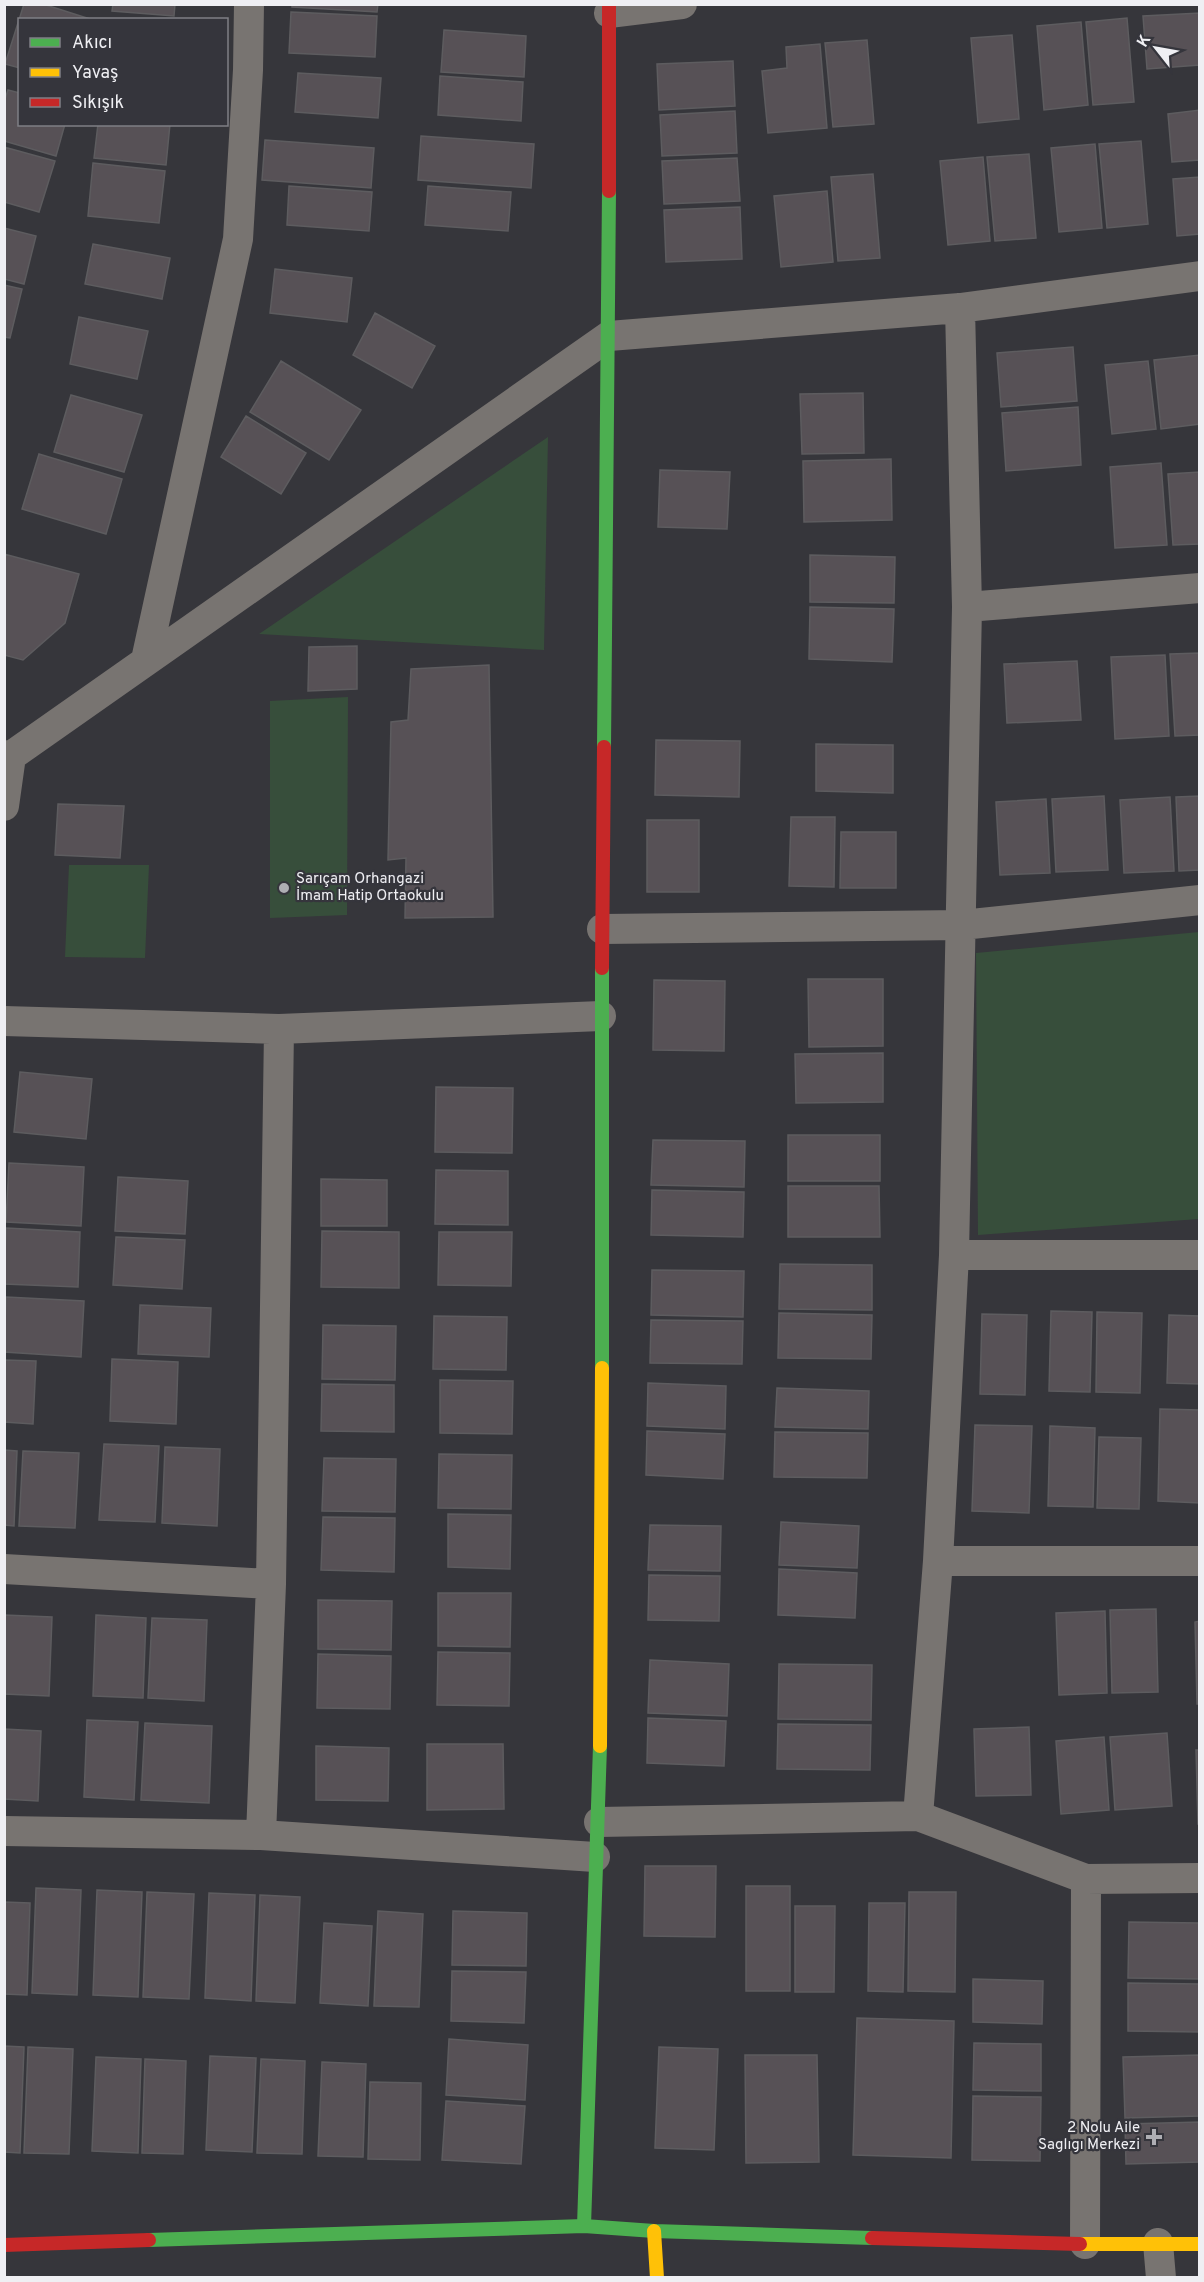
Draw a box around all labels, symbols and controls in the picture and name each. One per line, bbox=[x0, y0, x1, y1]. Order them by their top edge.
legend bbox=[18, 18, 228, 126]
north arrow bbox=[1126, 18, 1186, 78]
text: K bbox=[1133, 31, 1156, 51]
text: Akıcı bbox=[72, 32, 112, 55]
text: Yavaş bbox=[72, 62, 118, 85]
text: Sıkışık bbox=[72, 92, 124, 115]
place label: Sarıçam Orhangazi İmam Hatip Ortaokulu bbox=[296, 870, 444, 906]
marker: Sarıçam Orhangazi İmam Hatip Ortaokulu bbox=[277, 881, 291, 895]
place label: 2 Nolu Aile Saglıgı Merkezi bbox=[1038, 2119, 1140, 2155]
marker: 2 Nolu Aile Saglıgı Merkezi bbox=[1145, 2128, 1163, 2146]

